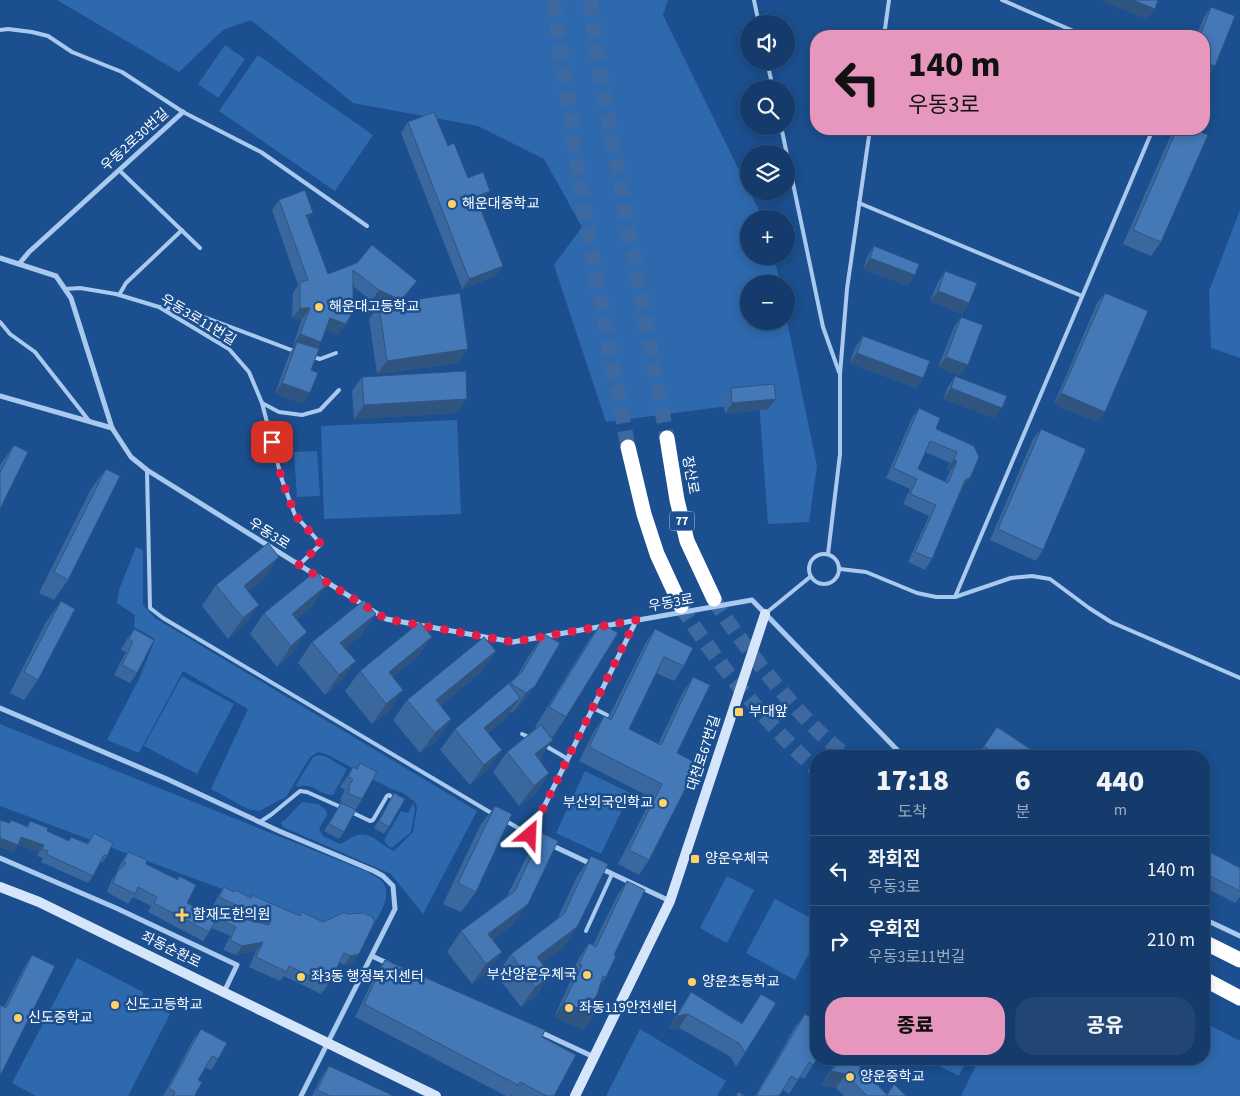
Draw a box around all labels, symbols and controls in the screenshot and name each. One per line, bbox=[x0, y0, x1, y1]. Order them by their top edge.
map controls bbox=[740, 15, 795, 330]
button: sound bbox=[740, 15, 795, 70]
text: 140 m bbox=[908, 40, 1000, 90]
icon: left bbox=[825, 50, 890, 115]
button: search bbox=[740, 80, 795, 135]
text: 우동3로 bbox=[908, 89, 980, 121]
street label: 우동2로30번길 bbox=[97, 104, 173, 176]
button: layers bbox=[740, 145, 795, 200]
place label: 해운대중학교 bbox=[462, 194, 539, 214]
marker: 해운대중학교 bbox=[446, 198, 458, 210]
button: + bbox=[740, 210, 795, 265]
button: − bbox=[740, 275, 795, 330]
street label: 우동3로11번길 bbox=[156, 289, 240, 351]
place label: 해운대고등학교 bbox=[329, 297, 419, 317]
marker: 해운대고등학교 bbox=[313, 301, 325, 313]
pin bbox=[251, 421, 293, 463]
icon: arrive bbox=[258, 428, 286, 456]
street label: 장산로 bbox=[677, 454, 703, 496]
road number: 77 bbox=[670, 512, 694, 530]
street label: 우동3로 bbox=[244, 513, 294, 555]
street label: 우동3로 bbox=[647, 589, 695, 617]
place label: 부대앞 bbox=[749, 702, 788, 722]
marker: 부대앞 bbox=[733, 706, 745, 718]
street label: 대천로67번길 bbox=[682, 713, 726, 793]
text: 17:18 bbox=[876, 759, 949, 802]
text: 6 bbox=[1015, 759, 1031, 802]
text: 440 bbox=[1096, 760, 1144, 803]
place label: 부산외국인학교 bbox=[563, 793, 653, 813]
marker: 부산외국인학교 bbox=[657, 797, 669, 809]
text: m bbox=[1114, 799, 1127, 821]
text: 도착 bbox=[898, 801, 927, 823]
text: 분 bbox=[1015, 801, 1030, 823]
position arrow bbox=[503, 808, 555, 860]
text: 좌회전 bbox=[868, 846, 920, 873]
place label: 양운우체국 bbox=[705, 849, 770, 869]
marker: 양운우체국 bbox=[689, 853, 701, 865]
icon: left bbox=[825, 857, 853, 885]
text: 140 m bbox=[1147, 857, 1195, 884]
text: 우동3로 bbox=[868, 876, 920, 898]
place label: 함재도한의원 bbox=[193, 905, 270, 925]
marker: 함재도한의원 bbox=[175, 908, 189, 922]
text: 우회전 bbox=[868, 916, 920, 943]
street label: 좌동순환로 bbox=[138, 927, 204, 973]
icon: right bbox=[825, 927, 853, 955]
text: 210 m bbox=[1147, 927, 1195, 954]
text: 우동3로11번길 bbox=[868, 946, 965, 968]
place label: 부산양운우체국 bbox=[487, 965, 577, 985]
place label: 좌3동 행정복지센터 bbox=[311, 967, 424, 987]
marker: 부산양운우체국 bbox=[581, 969, 593, 981]
marker: 좌3동 행정복지센터 bbox=[295, 971, 307, 983]
place label: 양운초등학교 bbox=[702, 972, 779, 992]
marker: 양운초등학교 bbox=[686, 976, 698, 988]
place label: 신도고등학교 bbox=[125, 995, 202, 1015]
button: 종료 bbox=[825, 997, 1005, 1055]
button: 공유 bbox=[1015, 997, 1195, 1055]
place label: 좌동119안전센터 bbox=[579, 998, 677, 1018]
marker: 신도고등학교 bbox=[109, 999, 121, 1011]
marker: 좌동119안전센터 bbox=[563, 1002, 575, 1014]
place label: 신도중학교 bbox=[28, 1008, 93, 1028]
marker: 신도중학교 bbox=[12, 1012, 24, 1024]
place label: 양운중학교 bbox=[860, 1067, 925, 1087]
marker: 양운중학교 bbox=[844, 1071, 856, 1083]

